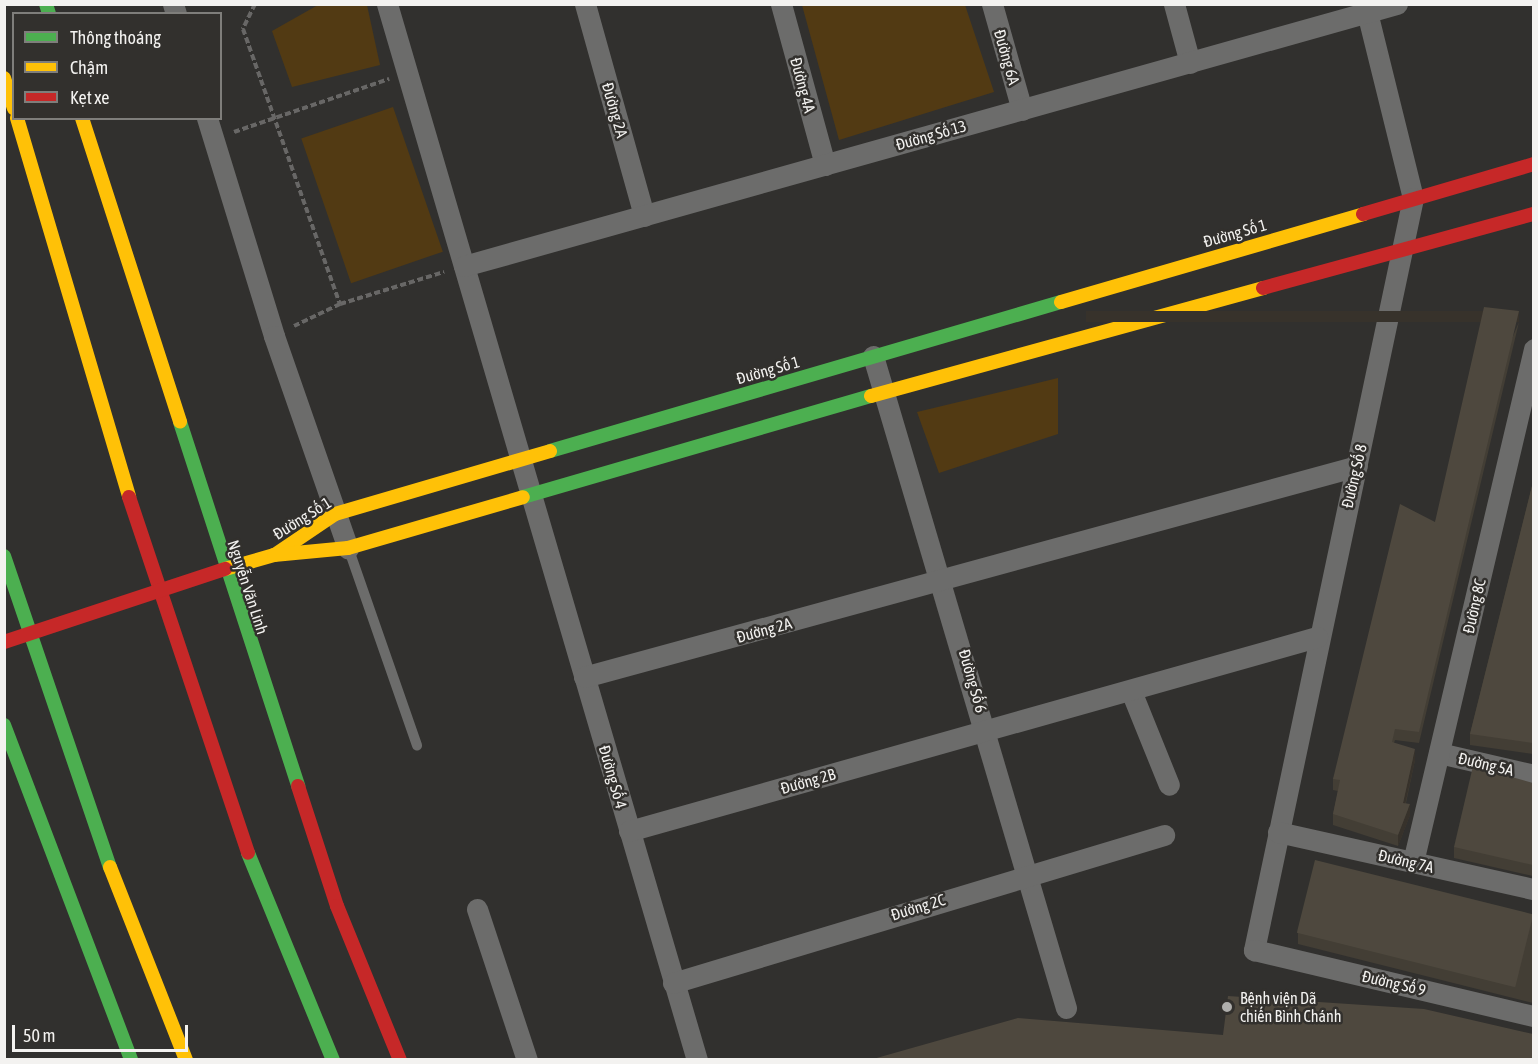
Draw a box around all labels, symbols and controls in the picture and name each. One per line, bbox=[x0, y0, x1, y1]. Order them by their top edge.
legend bbox=[12, 12, 222, 120]
text: Thông thoáng bbox=[70, 27, 161, 48]
street label: Đường 6A bbox=[990, 27, 1024, 87]
street label: Đường 4A bbox=[786, 55, 820, 115]
text: Chậm bbox=[70, 57, 108, 78]
street label: Đường 2A bbox=[598, 80, 632, 140]
text: Kẹt xe bbox=[70, 87, 110, 108]
street label: Đường Số 13 bbox=[894, 116, 968, 154]
street label: Đường Số 1 bbox=[1201, 215, 1269, 251]
street label: Đường Số 1 bbox=[734, 352, 802, 388]
street label: Đường Số 8 bbox=[1337, 442, 1371, 510]
street label: Đường Số 1 bbox=[269, 493, 335, 543]
street label: Nguyễn Văn Linh bbox=[224, 538, 272, 636]
street label: Đường 8C bbox=[1458, 577, 1490, 635]
street label: Đường 2A bbox=[734, 613, 794, 647]
street label: Đường Số 6 bbox=[955, 647, 991, 715]
street label: Đường Số 4 bbox=[595, 743, 631, 811]
street label: Đường 5A bbox=[1456, 748, 1516, 780]
street label: Đường 2B bbox=[778, 764, 838, 798]
street label: Đường 7A bbox=[1376, 845, 1436, 877]
street label: Đường 2C bbox=[889, 890, 947, 924]
street label: Đường Số 9 bbox=[1360, 966, 1428, 1000]
place label: Bệnh viện Dã chiến Bình Chánh bbox=[1240, 988, 1341, 1026]
marker: Bệnh viện Dã chiến Bình Chánh bbox=[1218, 998, 1236, 1016]
scale bar bbox=[15, 1013, 190, 1051]
text: 50 m bbox=[23, 1025, 55, 1046]

